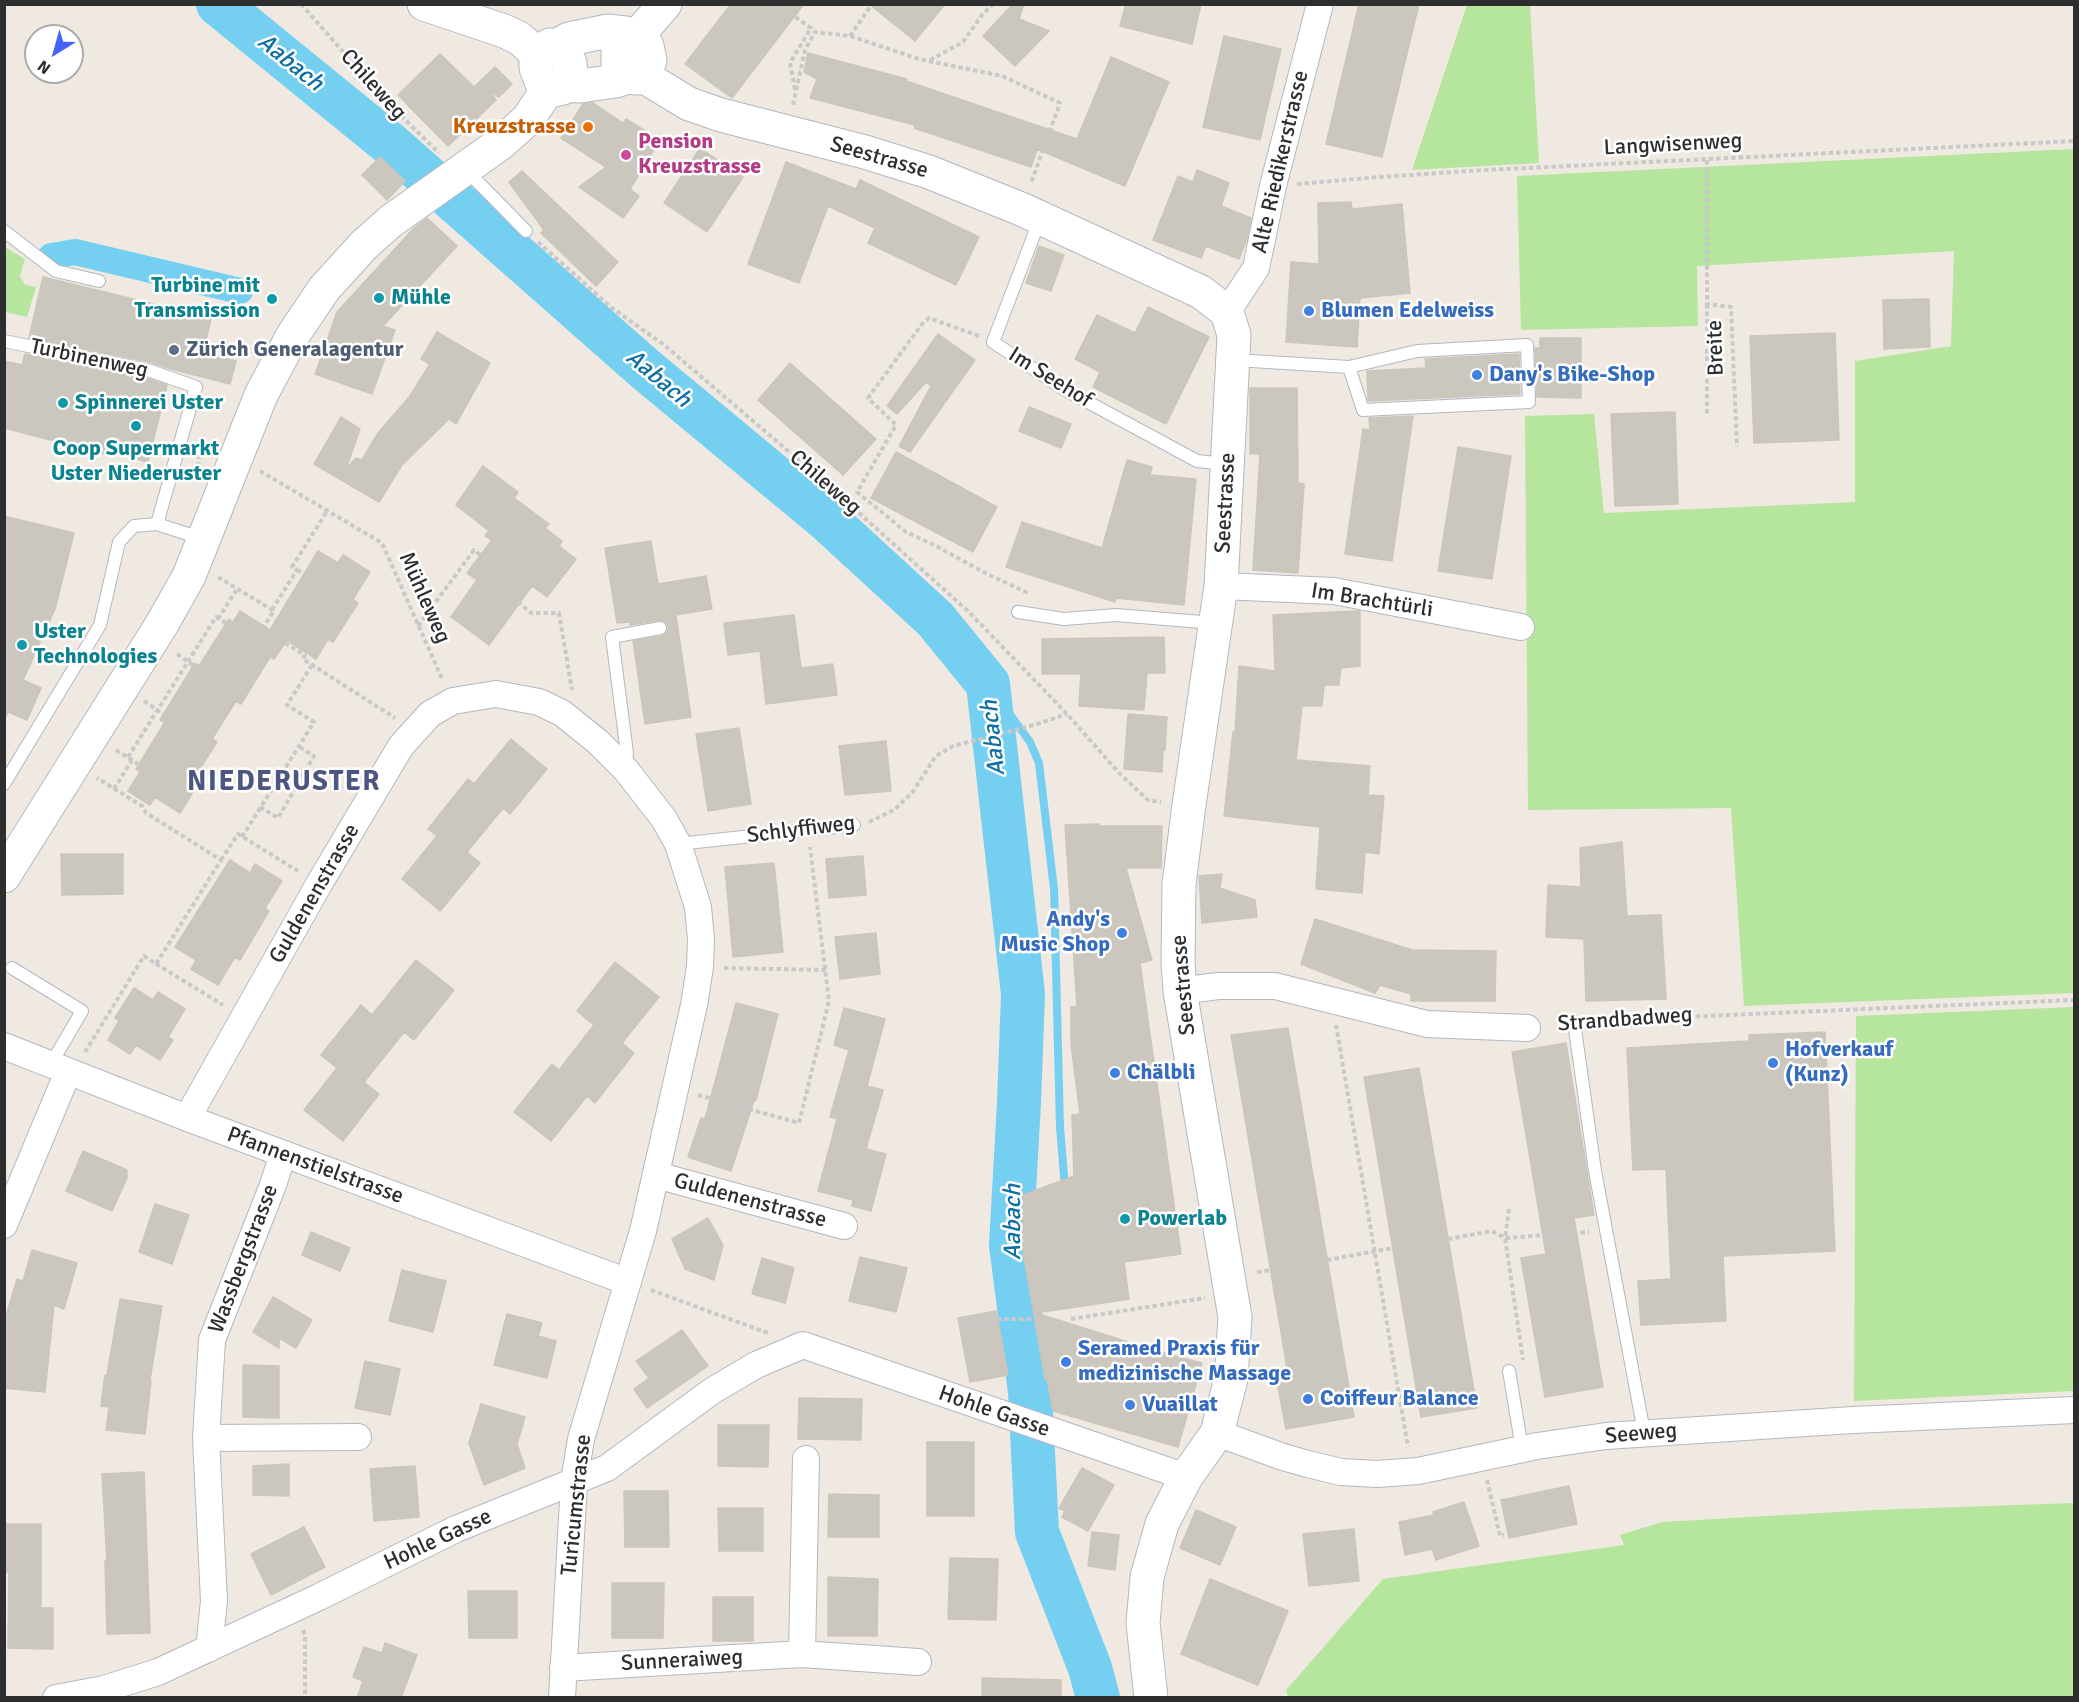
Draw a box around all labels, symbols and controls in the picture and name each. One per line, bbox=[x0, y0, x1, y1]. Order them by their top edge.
north arrow bbox=[24, 24, 84, 84]
water label: Aabach bbox=[251, 28, 329, 98]
street label: Chileweg bbox=[334, 44, 412, 126]
text: N bbox=[34, 55, 55, 78]
street label: Alte Riedikerstrasse bbox=[1247, 68, 1315, 256]
place label: Kreuzstrasse bbox=[453, 114, 576, 140]
marker: Kreuzstrasse bbox=[581, 120, 595, 134]
street label: Langwisenweg bbox=[1603, 128, 1743, 162]
place label: Pension Kreuzstrasse bbox=[638, 129, 761, 180]
street label: Seestrasse bbox=[827, 131, 931, 185]
marker: Pension Kreuzstrasse bbox=[619, 148, 633, 162]
place label: Turbine mit Transmission bbox=[134, 273, 260, 324]
place label: Mühle bbox=[391, 285, 451, 311]
marker: Mühle bbox=[372, 291, 386, 305]
marker: Turbine mit Transmission bbox=[265, 292, 279, 306]
place label: Blumen Edelweiss bbox=[1321, 298, 1494, 324]
marker: Blumen Edelweiss bbox=[1302, 304, 1316, 318]
street label: Breite bbox=[1702, 320, 1730, 376]
street label: Turbinenweg bbox=[28, 334, 150, 384]
place label: Zürich Generalagentur bbox=[186, 337, 403, 363]
street label: Im Seehof bbox=[1003, 342, 1097, 414]
marker: Zürich Generalagentur bbox=[167, 343, 181, 357]
water label: Aabach bbox=[620, 344, 696, 414]
place label: Dany's Bike-Shop bbox=[1489, 362, 1655, 388]
marker: Dany's Bike-Shop bbox=[1470, 368, 1484, 382]
place label: Spinnerei Uster bbox=[75, 390, 223, 416]
marker: Spinnerei Uster bbox=[56, 396, 70, 410]
marker: Coop Supermarkt Uster Niederuster bbox=[129, 419, 143, 433]
place label: Coop Supermarkt Uster Niederuster bbox=[51, 436, 221, 488]
street label: Chileweg bbox=[784, 445, 866, 521]
street label: Seestrasse bbox=[1210, 452, 1242, 554]
street label: Mühleweg bbox=[392, 548, 456, 648]
street label: Im Brachtürli bbox=[1309, 578, 1435, 624]
place label: Uster Technologies bbox=[34, 619, 157, 670]
marker: Uster Technologies bbox=[15, 638, 29, 652]
water label: Aabach bbox=[976, 699, 1012, 777]
district label: NIEDERUSTER bbox=[187, 766, 381, 800]
street label: Schlyffiweg bbox=[745, 810, 857, 850]
street label: Guldenenstrasse bbox=[264, 819, 366, 969]
place label: Andy's Music Shop bbox=[1000, 907, 1110, 958]
marker: Andy's Music Shop bbox=[1115, 926, 1129, 940]
street label: Seestrasse bbox=[1166, 934, 1202, 1036]
street label: Strandbadweg bbox=[1557, 1002, 1693, 1038]
place label: Hofverkauf (Kunz) bbox=[1785, 1037, 1893, 1088]
marker: Hofverkauf (Kunz) bbox=[1766, 1056, 1780, 1070]
place label: Chälbli bbox=[1127, 1060, 1195, 1086]
marker: Chälbli bbox=[1108, 1066, 1122, 1080]
street label: Pfannenstielstrasse bbox=[223, 1122, 407, 1210]
street label: Guldenenstrasse bbox=[671, 1168, 829, 1234]
street label: Wassbergstrasse bbox=[204, 1181, 284, 1337]
water label: Aabach bbox=[1000, 1184, 1028, 1260]
place label: Powerlab bbox=[1137, 1206, 1227, 1232]
marker: Powerlab bbox=[1118, 1212, 1132, 1226]
place label: Seramed Praxis für medizinische Massage bbox=[1078, 1336, 1291, 1388]
marker: Seramed Praxis für medizinische Massage bbox=[1059, 1355, 1073, 1369]
street label: Hohle Gasse bbox=[935, 1381, 1053, 1443]
place label: Coiffeur Balance bbox=[1320, 1386, 1479, 1412]
place label: Vuaillat bbox=[1142, 1392, 1218, 1418]
marker: Coiffeur Balance bbox=[1301, 1392, 1315, 1406]
marker: Vuaillat bbox=[1123, 1398, 1137, 1412]
street label: Seeweg bbox=[1604, 1418, 1678, 1450]
street label: Turicumstrasse bbox=[556, 1433, 598, 1577]
street label: Hohle Gasse bbox=[380, 1504, 496, 1576]
street label: Sunneraiweg bbox=[620, 1645, 744, 1677]

